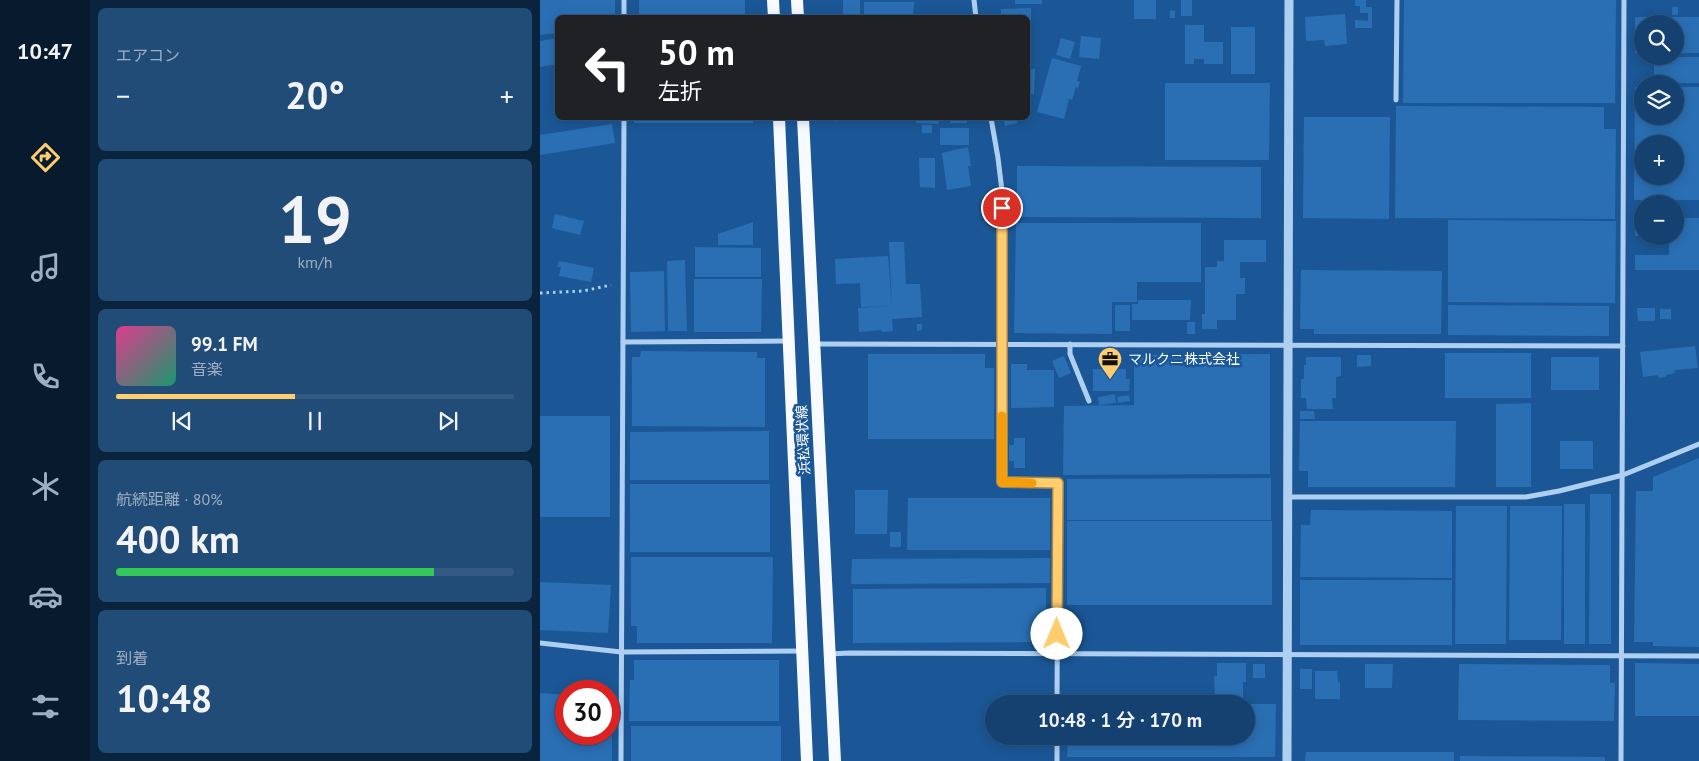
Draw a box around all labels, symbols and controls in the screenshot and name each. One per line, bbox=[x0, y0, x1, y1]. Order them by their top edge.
map controls bbox=[1634, 15, 1684, 245]
button: search bbox=[1634, 15, 1684, 65]
text: 50 m bbox=[658, 29, 735, 75]
icon: left bbox=[575, 35, 640, 100]
text: 10:47 bbox=[17, 37, 73, 65]
text: エアコン bbox=[116, 45, 180, 65]
text: 20° bbox=[285, 70, 345, 119]
button: layers bbox=[1634, 75, 1684, 125]
text: − bbox=[116, 77, 130, 114]
text: + bbox=[500, 77, 514, 114]
text: 左折 bbox=[658, 77, 702, 105]
button: + bbox=[1634, 135, 1684, 185]
icon: directions bbox=[28, 140, 63, 175]
text: 19 bbox=[278, 177, 352, 261]
pin bbox=[981, 187, 1023, 229]
icon: arrive bbox=[988, 194, 1016, 222]
button: − bbox=[1634, 195, 1684, 245]
icon: music bbox=[28, 250, 63, 285]
text: km/h bbox=[297, 252, 333, 272]
text: 99.1 FM bbox=[191, 332, 258, 356]
office icon: マルクニ株式会社 bbox=[1097, 346, 1123, 380]
place label: マルクニ株式会社 bbox=[1128, 350, 1240, 368]
icon: phone bbox=[28, 359, 63, 394]
text: 音楽 bbox=[191, 359, 223, 379]
street label: 浜松環状線 bbox=[792, 405, 814, 475]
icon: previous bbox=[168, 407, 196, 435]
icon: pause bbox=[301, 407, 329, 435]
icon: next bbox=[434, 407, 462, 435]
icon: climate bbox=[28, 469, 63, 504]
text: 航続距離 · 80% bbox=[116, 489, 223, 509]
text: 400 km bbox=[116, 514, 240, 563]
icon: car bbox=[28, 579, 63, 614]
position arrow bbox=[1030, 607, 1082, 659]
text: 到着 bbox=[116, 648, 148, 668]
text: 10:48 bbox=[116, 673, 212, 722]
speed limit sign: 30 bbox=[555, 680, 620, 745]
icon: filters bbox=[28, 689, 63, 724]
text: 10:48 · 1 分 · 170 m bbox=[1038, 708, 1202, 732]

